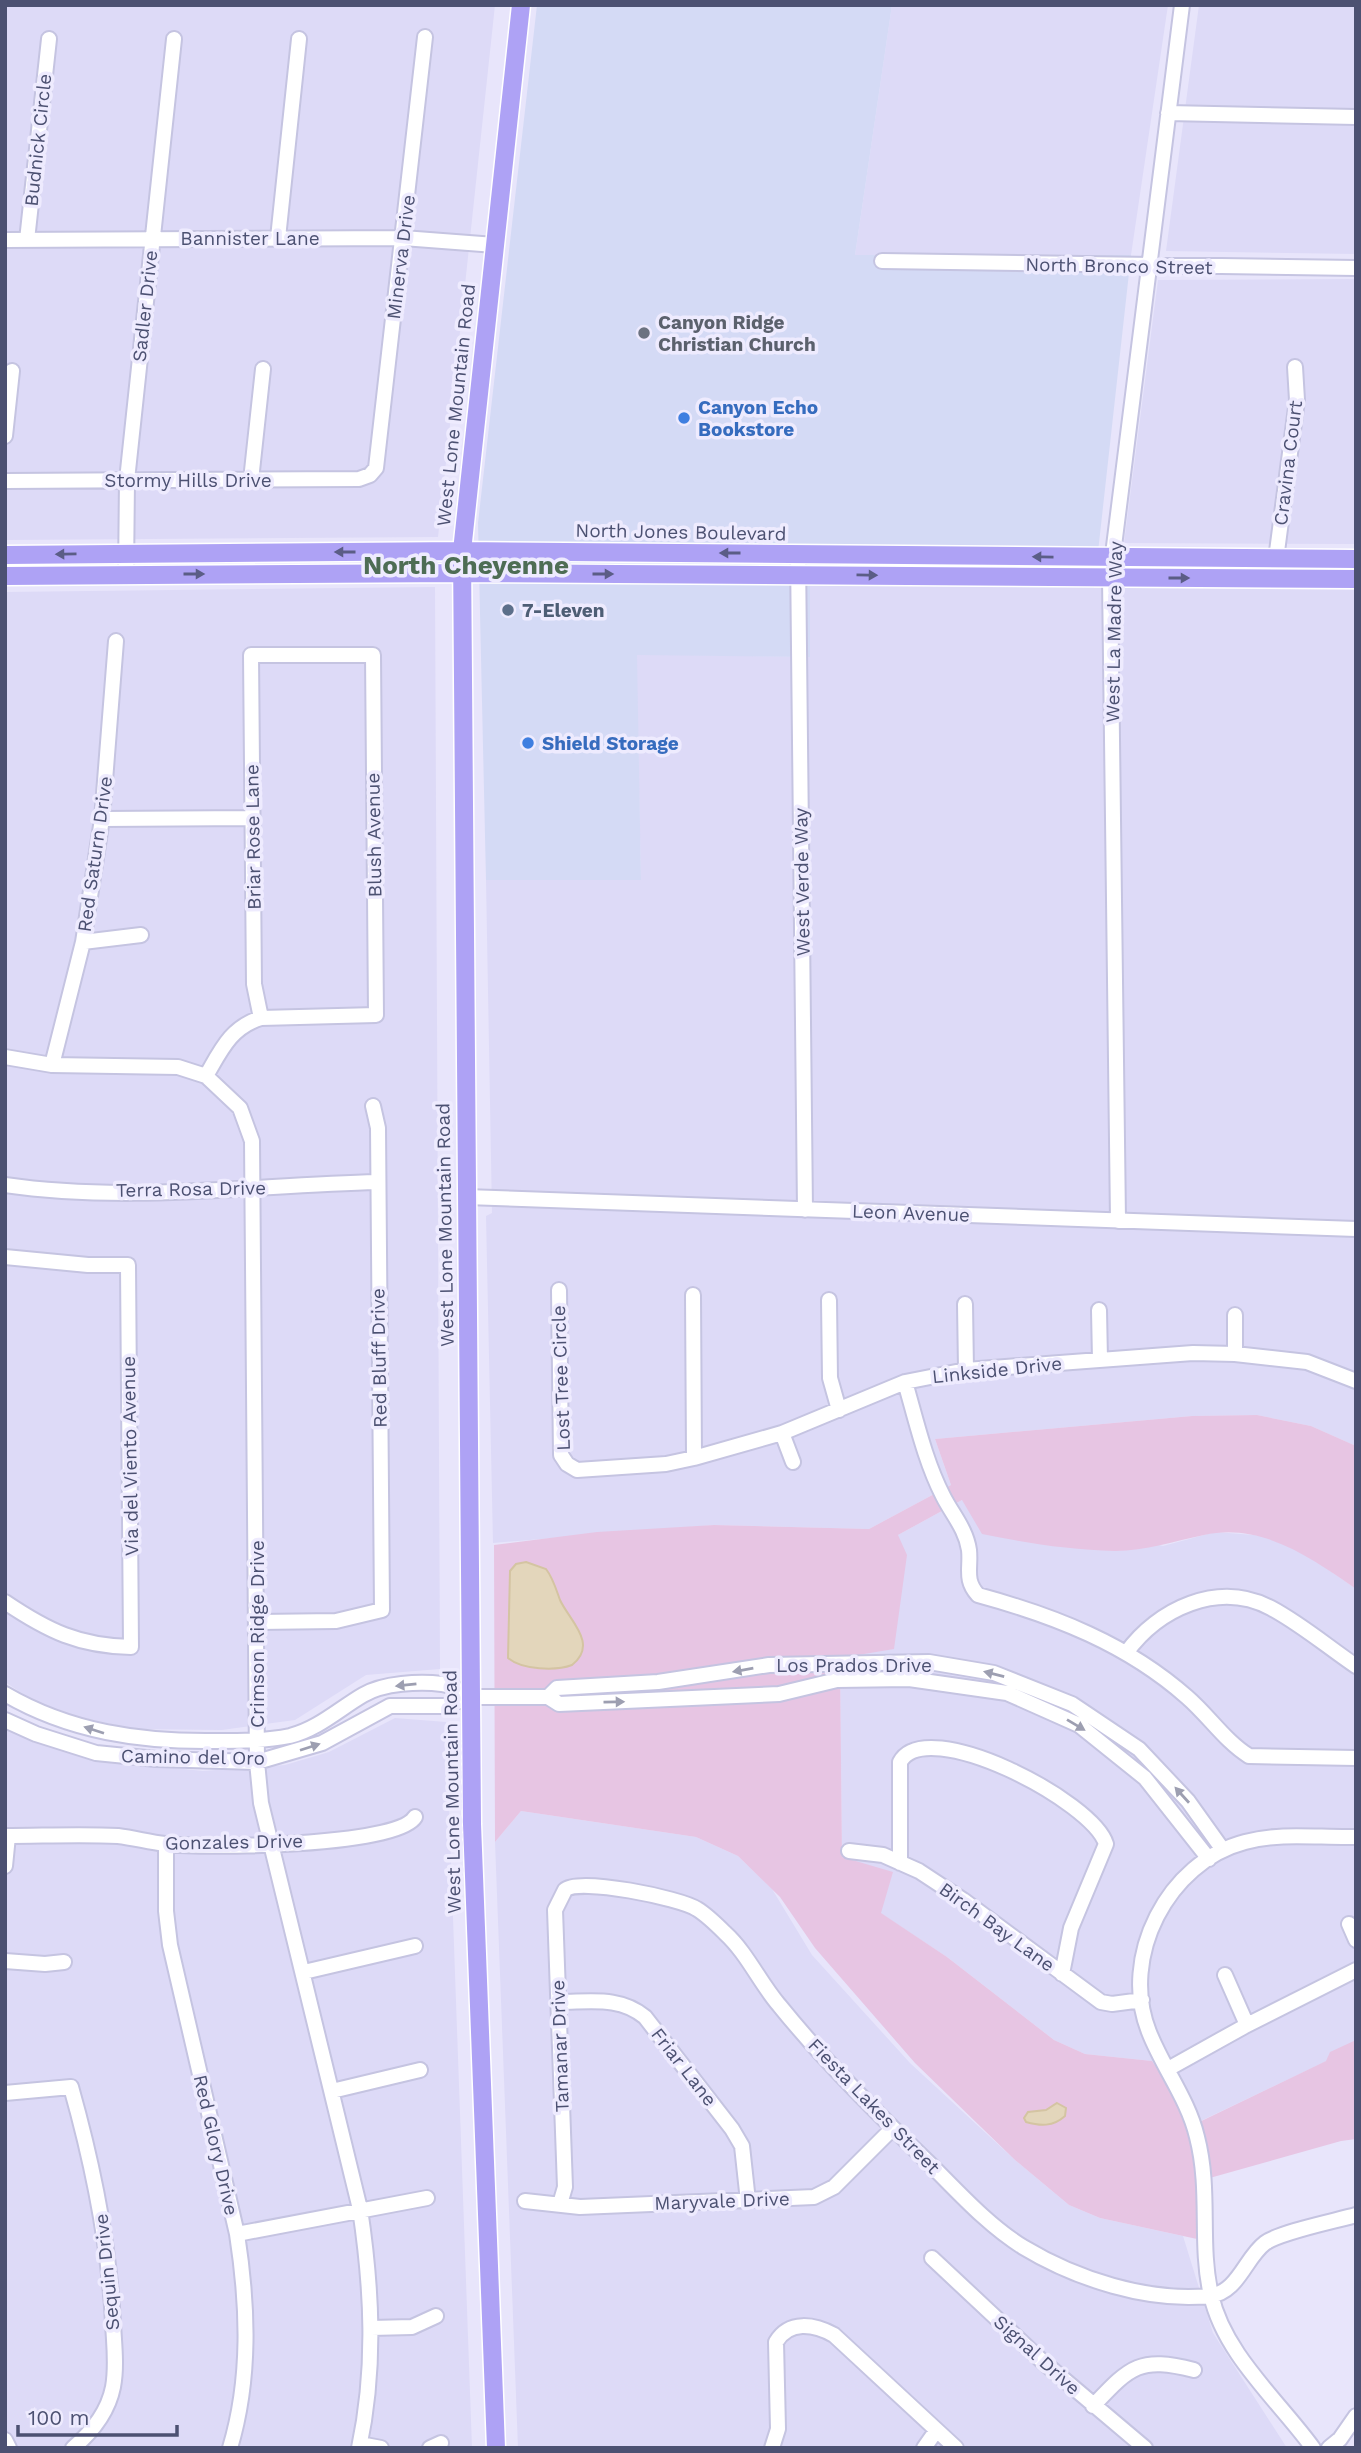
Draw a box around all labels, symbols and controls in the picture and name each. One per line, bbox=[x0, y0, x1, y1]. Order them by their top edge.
street label: Budnick Circle bbox=[20, 73, 56, 207]
street label: Minerva Drive bbox=[382, 193, 420, 321]
street label: Bannister Lane bbox=[180, 227, 320, 250]
street label: Sadler Drive bbox=[128, 249, 162, 363]
street label: North Bronco Street bbox=[1025, 253, 1213, 279]
street label: West Lone Mountain Road bbox=[432, 282, 480, 528]
place label: Canyon Ridge Christian Church bbox=[658, 311, 816, 356]
marker: Canyon Ridge Christian Church bbox=[636, 325, 652, 341]
place label: Canyon Echo Bookstore bbox=[698, 396, 818, 441]
street label: Cravina Court bbox=[1269, 399, 1307, 527]
marker: Canyon Echo Bookstore bbox=[676, 410, 692, 426]
street label: Stormy Hills Drive bbox=[104, 469, 272, 492]
street label: North Jones Boulevard bbox=[575, 519, 787, 545]
street label: West La Madre Way bbox=[1101, 541, 1127, 723]
one-way arrow bbox=[333, 546, 355, 558]
one-way arrow bbox=[55, 548, 77, 560]
one-way arrow bbox=[719, 548, 741, 559]
district label: North Cheyenne bbox=[363, 550, 569, 580]
one-way arrow bbox=[1032, 551, 1054, 563]
one-way arrow bbox=[593, 568, 615, 580]
one-way arrow bbox=[184, 569, 206, 580]
one-way arrow bbox=[856, 569, 878, 581]
one-way arrow bbox=[1168, 572, 1190, 584]
place label: 7-Eleven bbox=[522, 599, 605, 622]
marker: 7-Eleven bbox=[500, 602, 516, 618]
place label: Shield Storage bbox=[542, 732, 679, 755]
marker: Shield Storage bbox=[520, 735, 536, 751]
street label: Briar Rose Lane bbox=[240, 764, 266, 910]
street label: Blush Avenue bbox=[361, 772, 387, 898]
street label: Red Saturn Drive bbox=[73, 775, 117, 933]
street label: West Verde Way bbox=[789, 807, 815, 957]
street label: West Lone Mountain Road bbox=[431, 1103, 459, 1347]
street label: Terra Rosa Drive bbox=[116, 1176, 266, 1202]
street label: Leon Avenue bbox=[852, 1199, 970, 1227]
street label: Red Bluff Drive bbox=[366, 1288, 392, 1428]
street label: Lost Tree Circle bbox=[547, 1305, 575, 1451]
street label: Linkside Drive bbox=[931, 1352, 1063, 1388]
street label: Via del Viento Avenue bbox=[117, 1356, 143, 1556]
street label: Crimson Ridge Drive bbox=[246, 1540, 269, 1728]
street label: Los Prados Drive bbox=[776, 1654, 932, 1677]
one-way arrow bbox=[732, 1664, 754, 1675]
one-way arrow bbox=[983, 1668, 1005, 1679]
street label: West Lone Mountain Road bbox=[438, 1670, 466, 1914]
one-way arrow bbox=[394, 1680, 416, 1691]
one-way arrow bbox=[603, 1697, 625, 1708]
one-way arrow bbox=[1067, 1719, 1086, 1731]
one-way arrow bbox=[84, 1724, 105, 1735]
one-way arrow bbox=[300, 1741, 321, 1752]
street label: Camino del Oro bbox=[121, 1744, 265, 1770]
one-way arrow bbox=[1174, 1787, 1190, 1804]
street label: Gonzales Drive bbox=[165, 1829, 303, 1855]
street label: Birch Bay Lane bbox=[935, 1877, 1059, 1977]
street label: Tamanar Drive bbox=[546, 1979, 574, 2113]
street label: Friar Lane bbox=[646, 2023, 722, 2111]
street label: Fiesta Lakes Street bbox=[803, 2033, 945, 2179]
street label: Red Glory Drive bbox=[189, 2073, 243, 2217]
street label: Maryvale Drive bbox=[654, 2187, 790, 2215]
street label: Sequin Drive bbox=[89, 2212, 125, 2332]
street label: Signal Drive bbox=[989, 2310, 1085, 2400]
scale bar bbox=[18, 2394, 177, 2438]
text: 100 m bbox=[28, 2405, 90, 2430]

